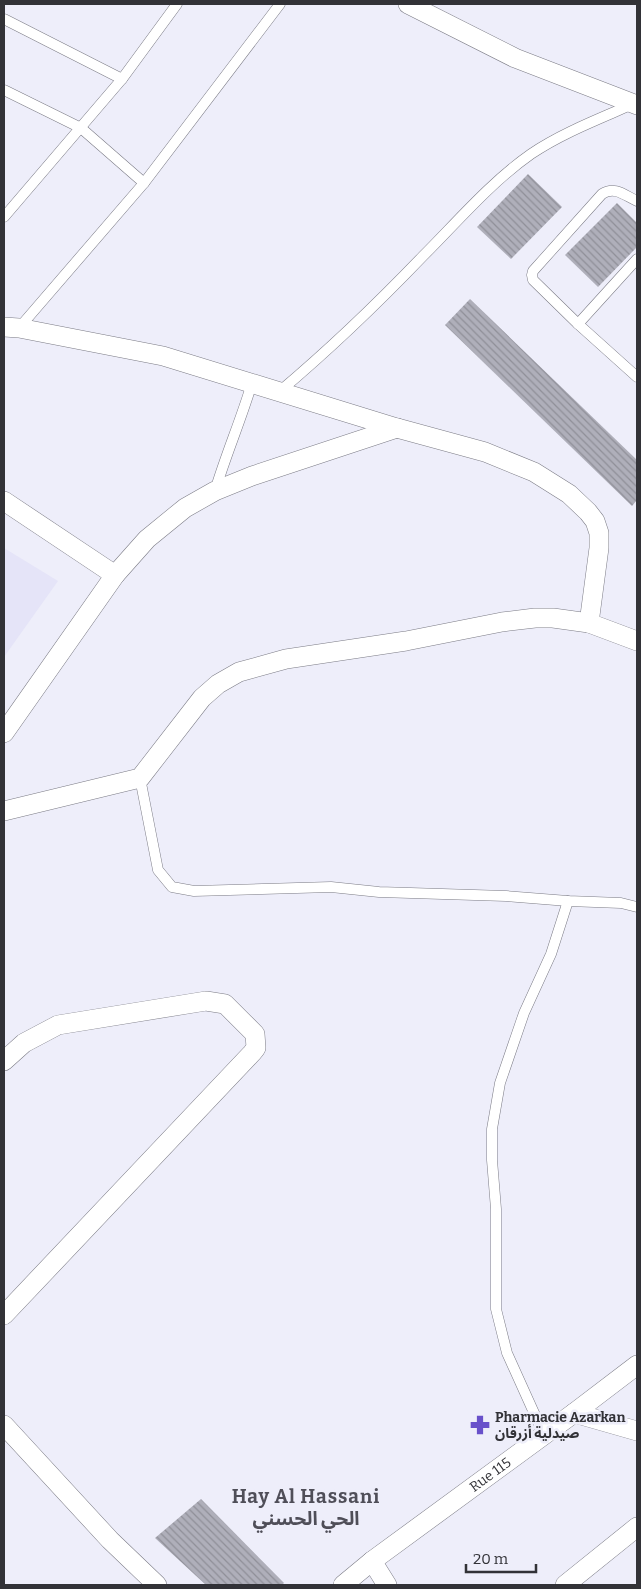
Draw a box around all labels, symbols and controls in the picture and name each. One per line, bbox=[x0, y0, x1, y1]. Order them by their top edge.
place label: Pharmacie Azarkan صيدلية أزرقان bbox=[495, 1409, 625, 1442]
pharmacy icon: Pharmacie Azarkan صيدلية أزرقان bbox=[469, 1414, 491, 1436]
street label: Rue 115 bbox=[466, 1454, 514, 1495]
district label: Hay Al Hassani الحي الحسني bbox=[232, 1485, 380, 1533]
scale bar bbox=[466, 1542, 536, 1574]
text: 20 m bbox=[473, 1550, 509, 1568]

